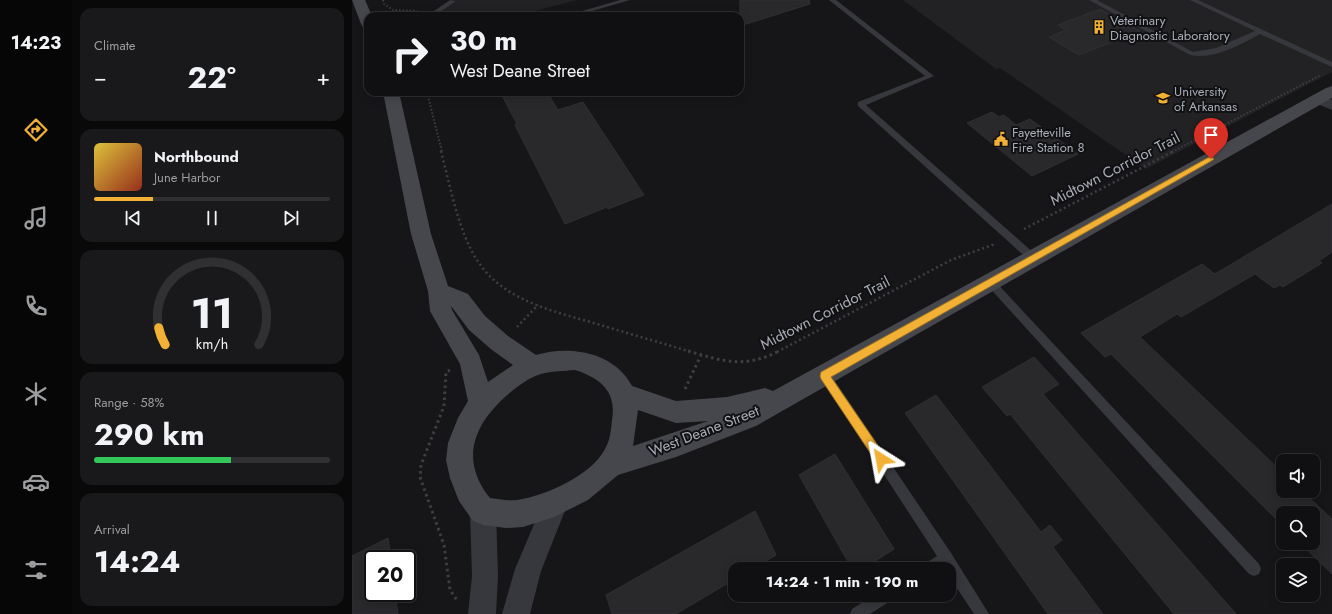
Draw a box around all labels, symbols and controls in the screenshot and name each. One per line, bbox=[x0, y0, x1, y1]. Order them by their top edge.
place label: Veterinary Diagnostic Laboratory bbox=[1110, 11, 1230, 45]
building icon: Veterinary Diagnostic Laboratory bbox=[1091, 19, 1107, 35]
text: 30 m bbox=[450, 20, 517, 61]
icon: right bbox=[384, 28, 436, 80]
text: 14:23 bbox=[11, 30, 61, 56]
text: Climate bbox=[94, 36, 135, 55]
text: 22° bbox=[188, 56, 236, 99]
text: West Deane Street bbox=[450, 58, 590, 84]
text: − bbox=[94, 61, 107, 93]
text: + bbox=[316, 61, 330, 93]
place label: University of Arkansas bbox=[1174, 82, 1237, 116]
school or university icon: University of Arkansas bbox=[1155, 90, 1171, 106]
icon: directions bbox=[22, 116, 50, 144]
pin bbox=[1194, 118, 1228, 159]
place label: Fayetteville Fire Station 8 bbox=[1012, 123, 1085, 157]
icon: arrive bbox=[1200, 124, 1222, 146]
street label: Midtown Corridor Trail bbox=[1046, 127, 1184, 211]
public building icon: Fayetteville Fire Station 8 bbox=[993, 131, 1009, 147]
text: Northbound bbox=[154, 146, 239, 168]
text: June Harbor bbox=[154, 168, 220, 187]
icon: music bbox=[22, 204, 50, 232]
icon: previous bbox=[122, 207, 144, 229]
icon: pause bbox=[201, 207, 223, 229]
icon: next bbox=[280, 207, 302, 229]
street label: Midtown Corridor Trail bbox=[756, 271, 894, 355]
text: 11 bbox=[191, 283, 233, 344]
icon: phone bbox=[22, 292, 50, 320]
text: km/h bbox=[196, 334, 228, 354]
icon: climate bbox=[22, 380, 50, 408]
text: Range · 58% bbox=[94, 393, 164, 412]
street label: West Deane Street bbox=[646, 400, 763, 462]
text: 290 km bbox=[94, 413, 205, 456]
position arrow bbox=[860, 438, 902, 480]
map controls bbox=[1276, 454, 1320, 602]
button: sound bbox=[1276, 454, 1320, 498]
icon: car bbox=[22, 468, 50, 496]
button: search bbox=[1276, 506, 1320, 550]
text: Arrival bbox=[94, 520, 130, 539]
text: 14:24 bbox=[94, 540, 181, 583]
speed limit sign: 20 bbox=[364, 550, 416, 602]
icon: filters bbox=[22, 556, 50, 584]
button: layers bbox=[1276, 558, 1320, 602]
text: 14:24 · 1 min · 190 m bbox=[766, 571, 918, 593]

